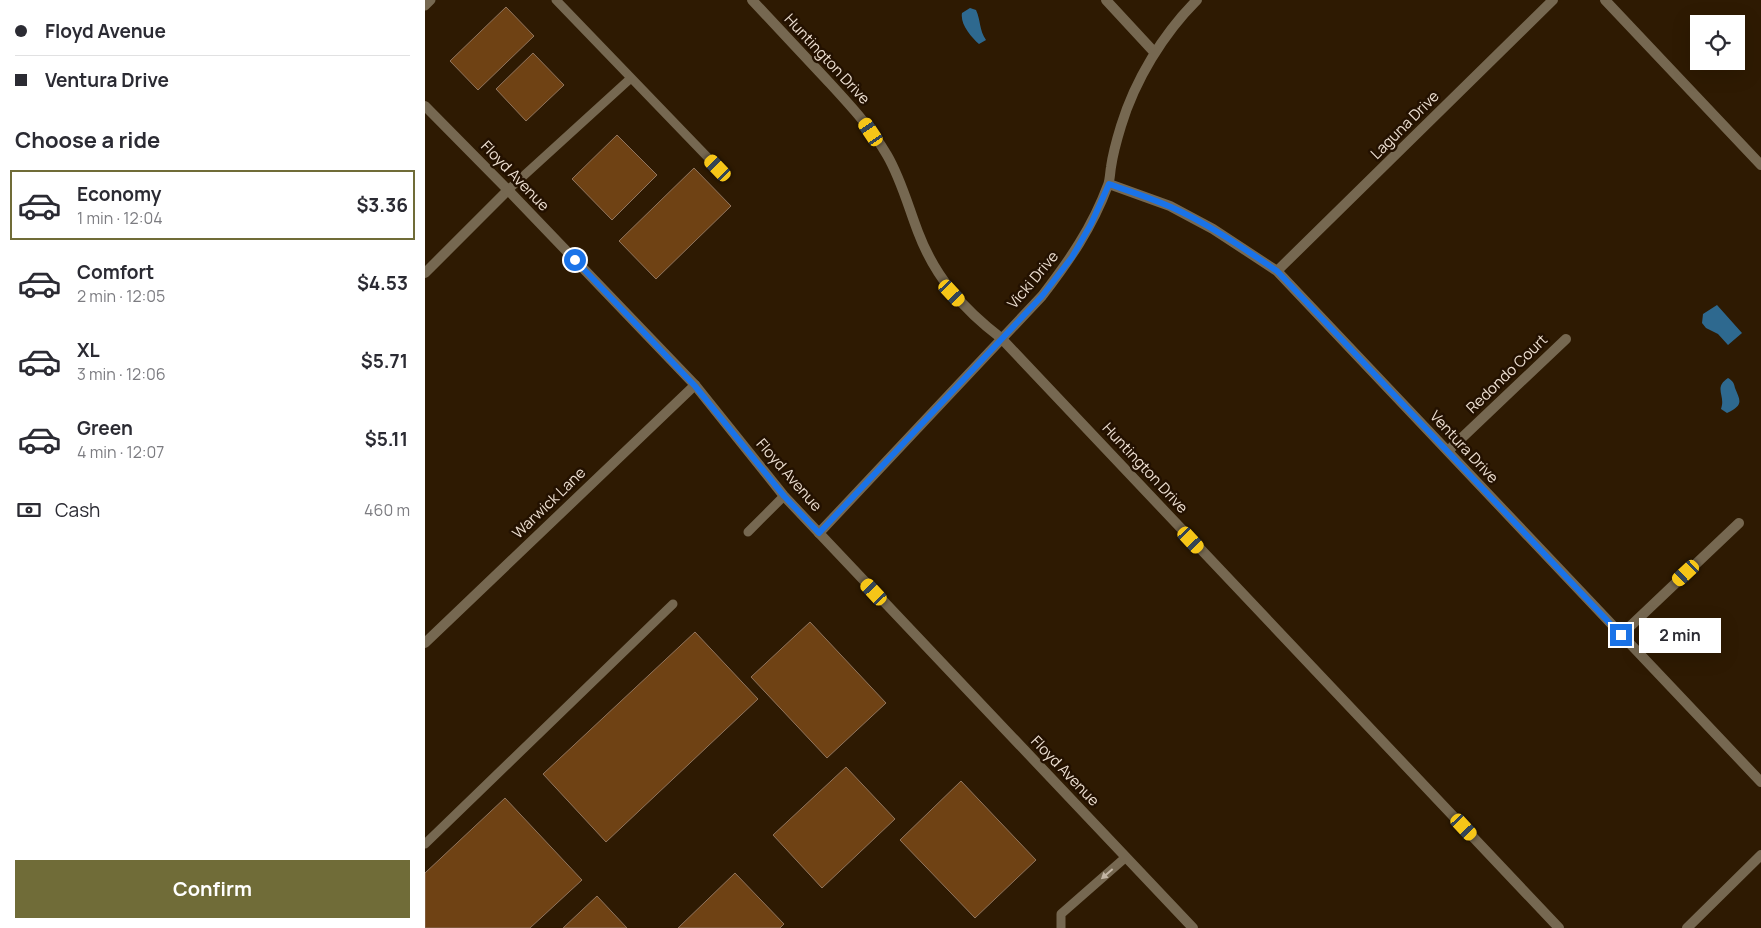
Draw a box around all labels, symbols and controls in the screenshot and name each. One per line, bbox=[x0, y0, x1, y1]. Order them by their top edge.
street label: Huntington Drive bbox=[780, 9, 875, 109]
map controls bbox=[1690, 15, 1745, 70]
button: locate bbox=[1690, 15, 1745, 70]
text: Floyd Avenue bbox=[45, 18, 166, 44]
text: Ventura Drive bbox=[45, 67, 169, 93]
street label: Laguna Drive bbox=[1366, 86, 1444, 164]
car bbox=[856, 115, 885, 149]
text: Choose a ride bbox=[15, 125, 160, 155]
street label: Floyd Avenue bbox=[476, 136, 554, 216]
car bbox=[702, 152, 733, 184]
text: Economy bbox=[77, 181, 161, 207]
icon: car bbox=[17, 183, 62, 228]
text: $3.36 bbox=[356, 192, 408, 218]
text: 1 min · 12:04 bbox=[77, 207, 163, 229]
street label: Vicki Drive bbox=[1002, 246, 1063, 313]
route start bbox=[564, 249, 586, 271]
text: Comfort bbox=[77, 259, 154, 285]
icon: car bbox=[17, 261, 62, 306]
text: $4.53 bbox=[357, 270, 408, 296]
car bbox=[936, 277, 967, 309]
text: 2 min · 12:05 bbox=[77, 285, 165, 307]
street label: Redondo Court bbox=[1461, 329, 1552, 418]
text: XL bbox=[77, 337, 100, 363]
icon: car bbox=[17, 339, 62, 384]
text: $5.71 bbox=[361, 348, 408, 374]
text: 3 min · 12:06 bbox=[77, 363, 166, 385]
street label: Ventura Drive bbox=[1425, 406, 1504, 488]
text: Green bbox=[77, 415, 133, 441]
icon: car bbox=[17, 417, 62, 462]
street label: Huntington Drive bbox=[1098, 418, 1193, 518]
text: $5.11 bbox=[365, 426, 408, 452]
street label: Floyd Avenue bbox=[752, 434, 827, 516]
text: 4 min · 12:07 bbox=[77, 441, 164, 463]
street label: Warwick Lane bbox=[507, 462, 590, 543]
icon: cash bbox=[15, 496, 43, 524]
text: Cash bbox=[55, 497, 100, 523]
text: 460 m bbox=[364, 499, 410, 521]
car bbox=[1175, 524, 1206, 556]
car bbox=[1669, 557, 1702, 589]
car bbox=[858, 576, 889, 608]
callout: 2 min bbox=[1639, 618, 1721, 652]
route end bbox=[1610, 624, 1632, 646]
text: 2 min bbox=[1659, 624, 1701, 646]
street label: Floyd Avenue bbox=[1026, 731, 1104, 811]
car bbox=[1448, 811, 1479, 843]
button: Confirm bbox=[15, 860, 410, 918]
one-way arrow bbox=[1101, 868, 1113, 880]

